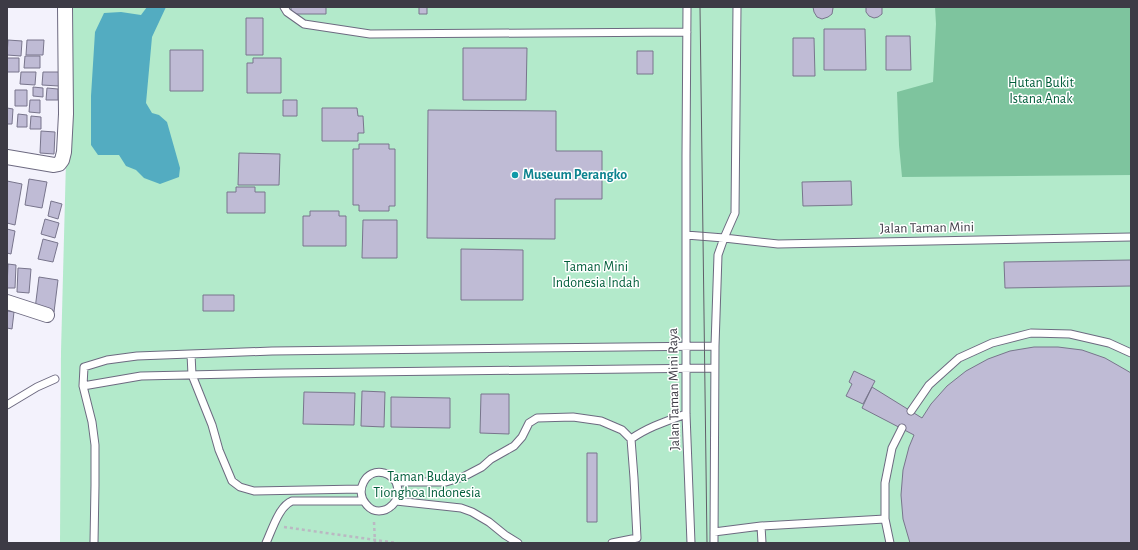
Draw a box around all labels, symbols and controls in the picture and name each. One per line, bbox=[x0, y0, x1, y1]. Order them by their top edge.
park label: Hutan Bukit Istana Anak bbox=[1008, 76, 1074, 106]
place label: Museum Perangko bbox=[523, 168, 627, 182]
marker: Museum Perangko bbox=[510, 170, 520, 180]
street label: Jalan Taman Mini bbox=[880, 220, 974, 236]
park label: Taman Mini Indonesia Indah bbox=[552, 260, 640, 290]
street label: Jalan Taman Mini Raya bbox=[666, 327, 682, 450]
park label: Taman Budaya Tionghoa Indonesia bbox=[373, 470, 481, 500]

